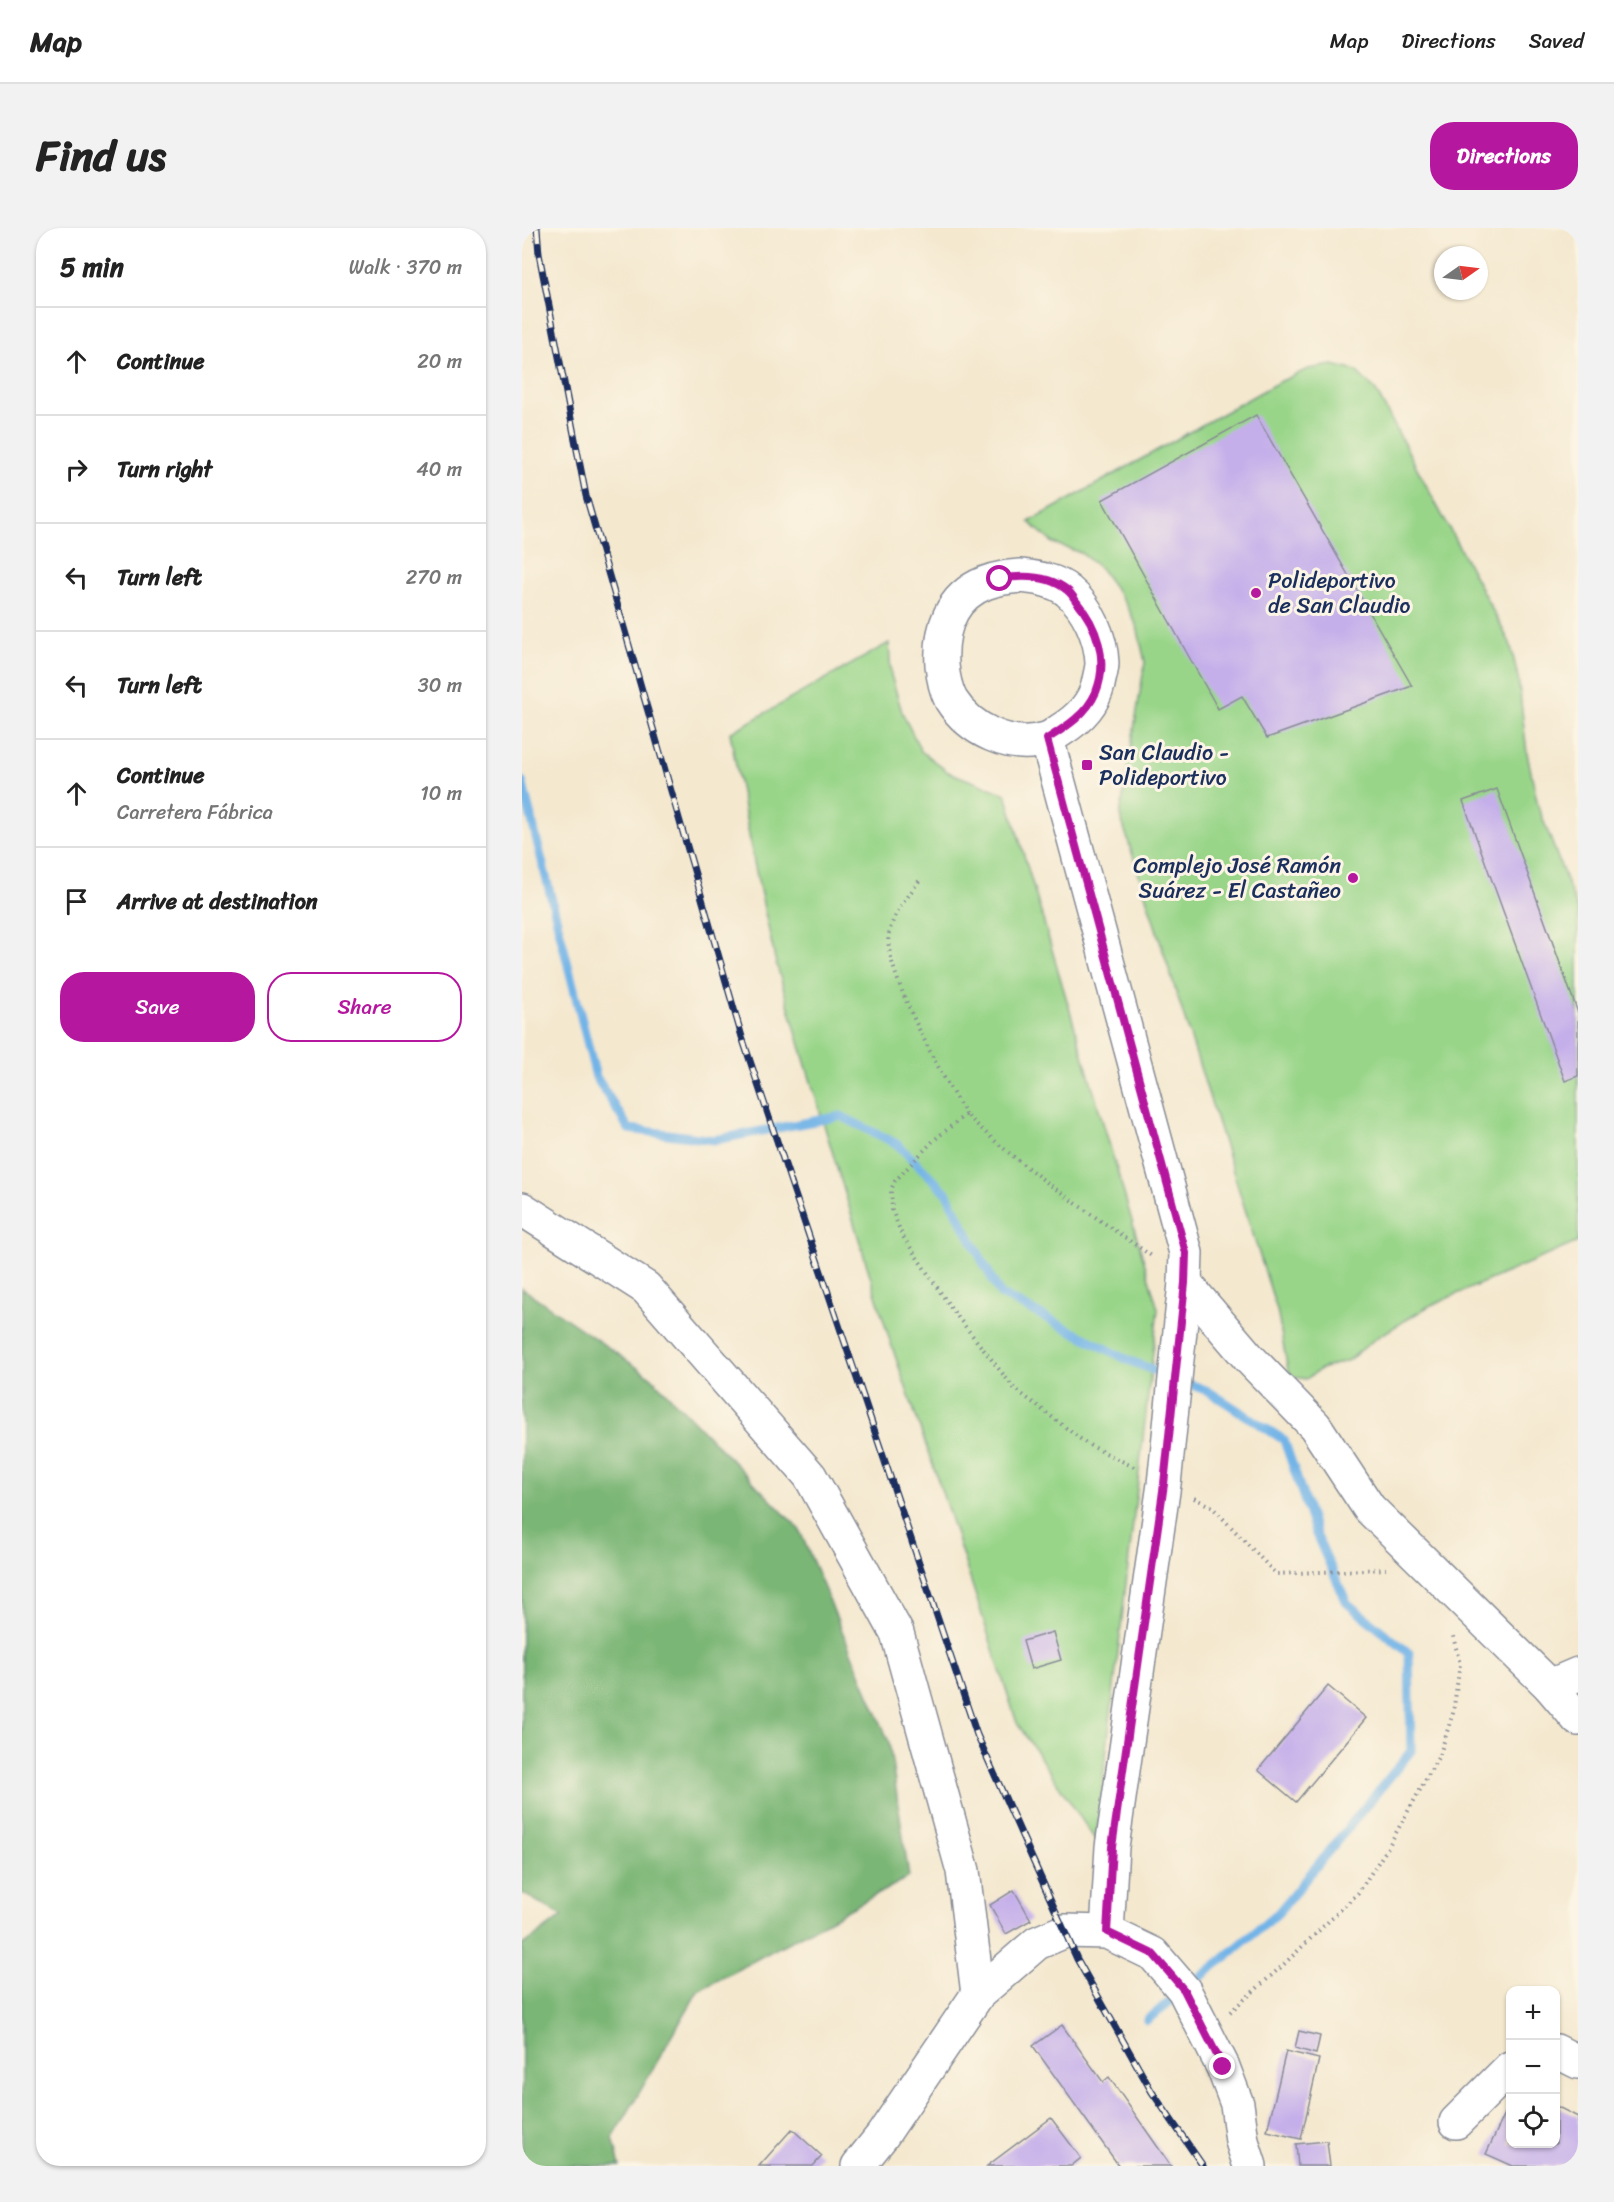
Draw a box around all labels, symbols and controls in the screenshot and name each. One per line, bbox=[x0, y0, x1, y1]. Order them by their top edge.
text: Map bbox=[30, 17, 82, 66]
text: Map bbox=[1330, 22, 1368, 60]
text: Directions bbox=[1401, 22, 1496, 60]
text: Saved bbox=[1529, 22, 1584, 60]
text: Find us bbox=[36, 119, 166, 193]
button: Directions bbox=[1430, 122, 1578, 190]
text: 5 min bbox=[60, 244, 124, 290]
north arrow bbox=[1434, 246, 1488, 300]
text: Walk · 370 m bbox=[349, 250, 462, 285]
text: Continue bbox=[117, 342, 205, 381]
text: 20 m bbox=[417, 344, 462, 379]
icon: ahead bbox=[60, 345, 93, 378]
text: Turn right bbox=[117, 450, 212, 489]
text: 40 m bbox=[416, 452, 462, 487]
icon: right bbox=[60, 453, 93, 486]
text: Turn left bbox=[117, 558, 202, 597]
text: 270 m bbox=[406, 560, 462, 595]
icon: left bbox=[60, 561, 93, 594]
place label: Polideportivo de San Claudio bbox=[1268, 561, 1411, 625]
route start bbox=[986, 565, 1012, 591]
marker: Polideportivo de San Claudio bbox=[1249, 586, 1263, 600]
text: Turn left bbox=[117, 666, 202, 705]
text: 30 m bbox=[418, 668, 462, 703]
icon: left bbox=[60, 669, 93, 702]
place label: San Claudio - Polideportivo bbox=[1099, 733, 1229, 797]
text: Continue bbox=[117, 756, 205, 795]
marker: San Claudio - Polideportivo bbox=[1080, 758, 1094, 772]
text: 10 m bbox=[420, 776, 462, 811]
icon: ahead bbox=[60, 777, 93, 810]
text: Carretera Fábrica bbox=[117, 795, 273, 830]
place label: Complejo José Ramón Suárez - El Castañeo bbox=[1133, 846, 1341, 910]
marker: Complejo José Ramón Suárez - El Castañeo bbox=[1346, 871, 1360, 885]
text: Arrive at destination bbox=[117, 882, 318, 921]
icon: arrive bbox=[60, 885, 93, 918]
button: Save bbox=[60, 972, 255, 1042]
button: Share bbox=[267, 972, 462, 1042]
map controls bbox=[1506, 1986, 1560, 2148]
button: + bbox=[1506, 1986, 1560, 2040]
button: − bbox=[1506, 2040, 1560, 2094]
route end bbox=[1209, 2053, 1235, 2079]
button: locate bbox=[1506, 2094, 1560, 2148]

